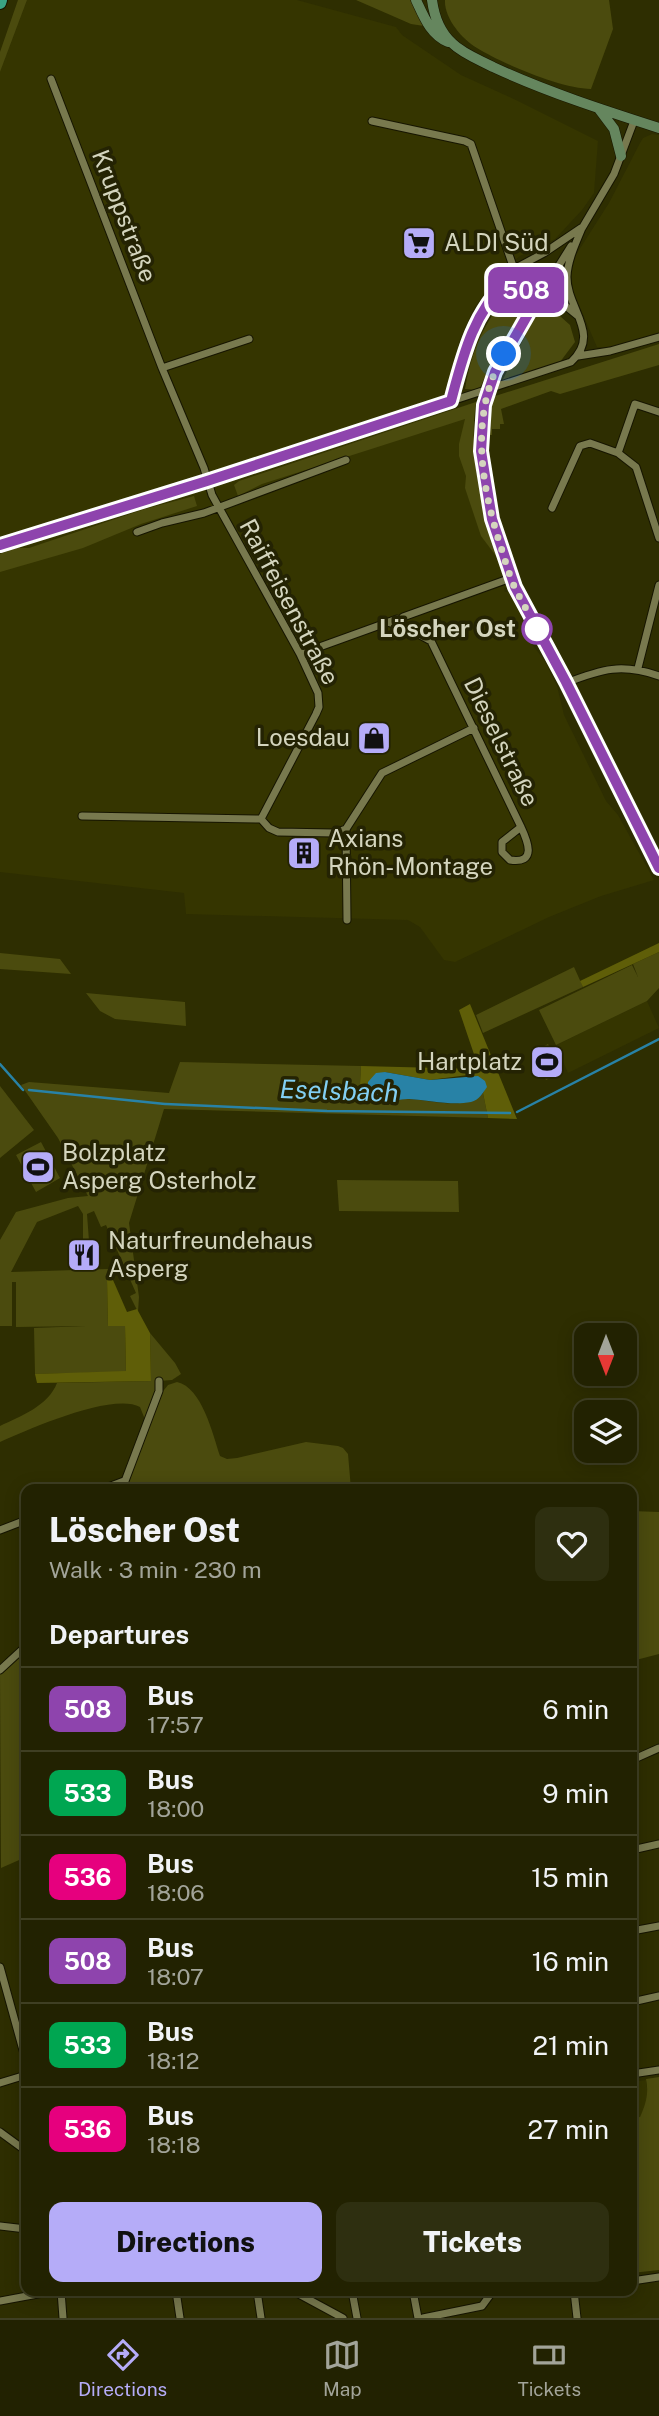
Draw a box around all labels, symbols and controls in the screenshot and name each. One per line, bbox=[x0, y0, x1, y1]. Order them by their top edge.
street label: Kruppstraße bbox=[87, 145, 163, 286]
supermarket icon: ALDI Süd bbox=[400, 224, 438, 262]
place label: ALDI Süd bbox=[444, 228, 549, 256]
line badge: 508 bbox=[486, 267, 566, 313]
text: 508 bbox=[502, 276, 550, 304]
your location bbox=[486, 336, 521, 371]
street label: Raiffeisenstraße bbox=[234, 514, 345, 689]
place label: Löscher Ost bbox=[379, 614, 516, 642]
marker: Löscher Ost bbox=[522, 614, 552, 644]
street label: Dieselstraße bbox=[459, 673, 545, 811]
shop icon: Loesdau bbox=[355, 719, 393, 757]
place label: Loesdau bbox=[256, 723, 350, 751]
place label: Axians Rhön-Montage bbox=[328, 824, 493, 880]
building icon: Axians Rhön-Montage bbox=[285, 834, 323, 872]
sports icon: Hartplatz bbox=[528, 1043, 566, 1081]
place label: Hartplatz bbox=[417, 1047, 522, 1075]
water label: Eselsbach bbox=[279, 1073, 399, 1108]
place label: Bolzplatz Asperg Osterholz bbox=[62, 1138, 256, 1194]
sports icon: Bolzplatz Asperg Osterholz bbox=[19, 1148, 57, 1186]
place label: Naturfreundehaus Asperg bbox=[108, 1226, 313, 1282]
restaurant icon: Naturfreundehaus Asperg bbox=[65, 1236, 103, 1274]
north arrow bbox=[574, 1323, 637, 1386]
map controls bbox=[574, 1323, 637, 1463]
button: layers bbox=[574, 1400, 637, 1463]
button: heart bbox=[535, 1507, 609, 1581]
text: Löscher Ost bbox=[49, 1511, 240, 1549]
text: Walk · 3 min · 230 m bbox=[49, 1556, 262, 1583]
text: Departures bbox=[49, 1619, 189, 1650]
text: Bus bbox=[147, 1680, 194, 1711]
text: 6 min bbox=[542, 1694, 609, 1725]
text: 508 bbox=[64, 1695, 111, 1723]
text: 17:57 bbox=[147, 1711, 204, 1738]
text: Bus bbox=[147, 1764, 194, 1795]
text: 9 min bbox=[542, 1778, 609, 1809]
text: 533 bbox=[63, 1779, 112, 1807]
text: 18:00 bbox=[147, 1795, 204, 1822]
text: Bus bbox=[147, 1848, 194, 1879]
text: 15 min bbox=[531, 1862, 609, 1893]
text: 536 bbox=[64, 1863, 111, 1891]
text: 18:06 bbox=[147, 1879, 205, 1906]
text: Bus bbox=[147, 1932, 194, 1963]
text: 16 min bbox=[532, 1946, 609, 1977]
text: 508 bbox=[64, 1947, 111, 1975]
text: 18:07 bbox=[147, 1963, 204, 1990]
text: Bus bbox=[147, 2016, 194, 2047]
text: 21 min bbox=[533, 2030, 609, 2061]
text: 533 bbox=[63, 2031, 112, 2059]
text: 18:12 bbox=[147, 2047, 200, 2074]
text: Bus bbox=[147, 2100, 194, 2131]
text: 27 min bbox=[527, 2114, 609, 2145]
text: 536 bbox=[64, 2115, 111, 2143]
text: 18:18 bbox=[147, 2131, 201, 2158]
button: Directions bbox=[49, 2202, 322, 2282]
button: Tickets bbox=[336, 2202, 609, 2282]
tab: Directions bbox=[78, 2336, 167, 2400]
tab: Map bbox=[323, 2336, 362, 2400]
tab: Tickets bbox=[517, 2336, 581, 2400]

